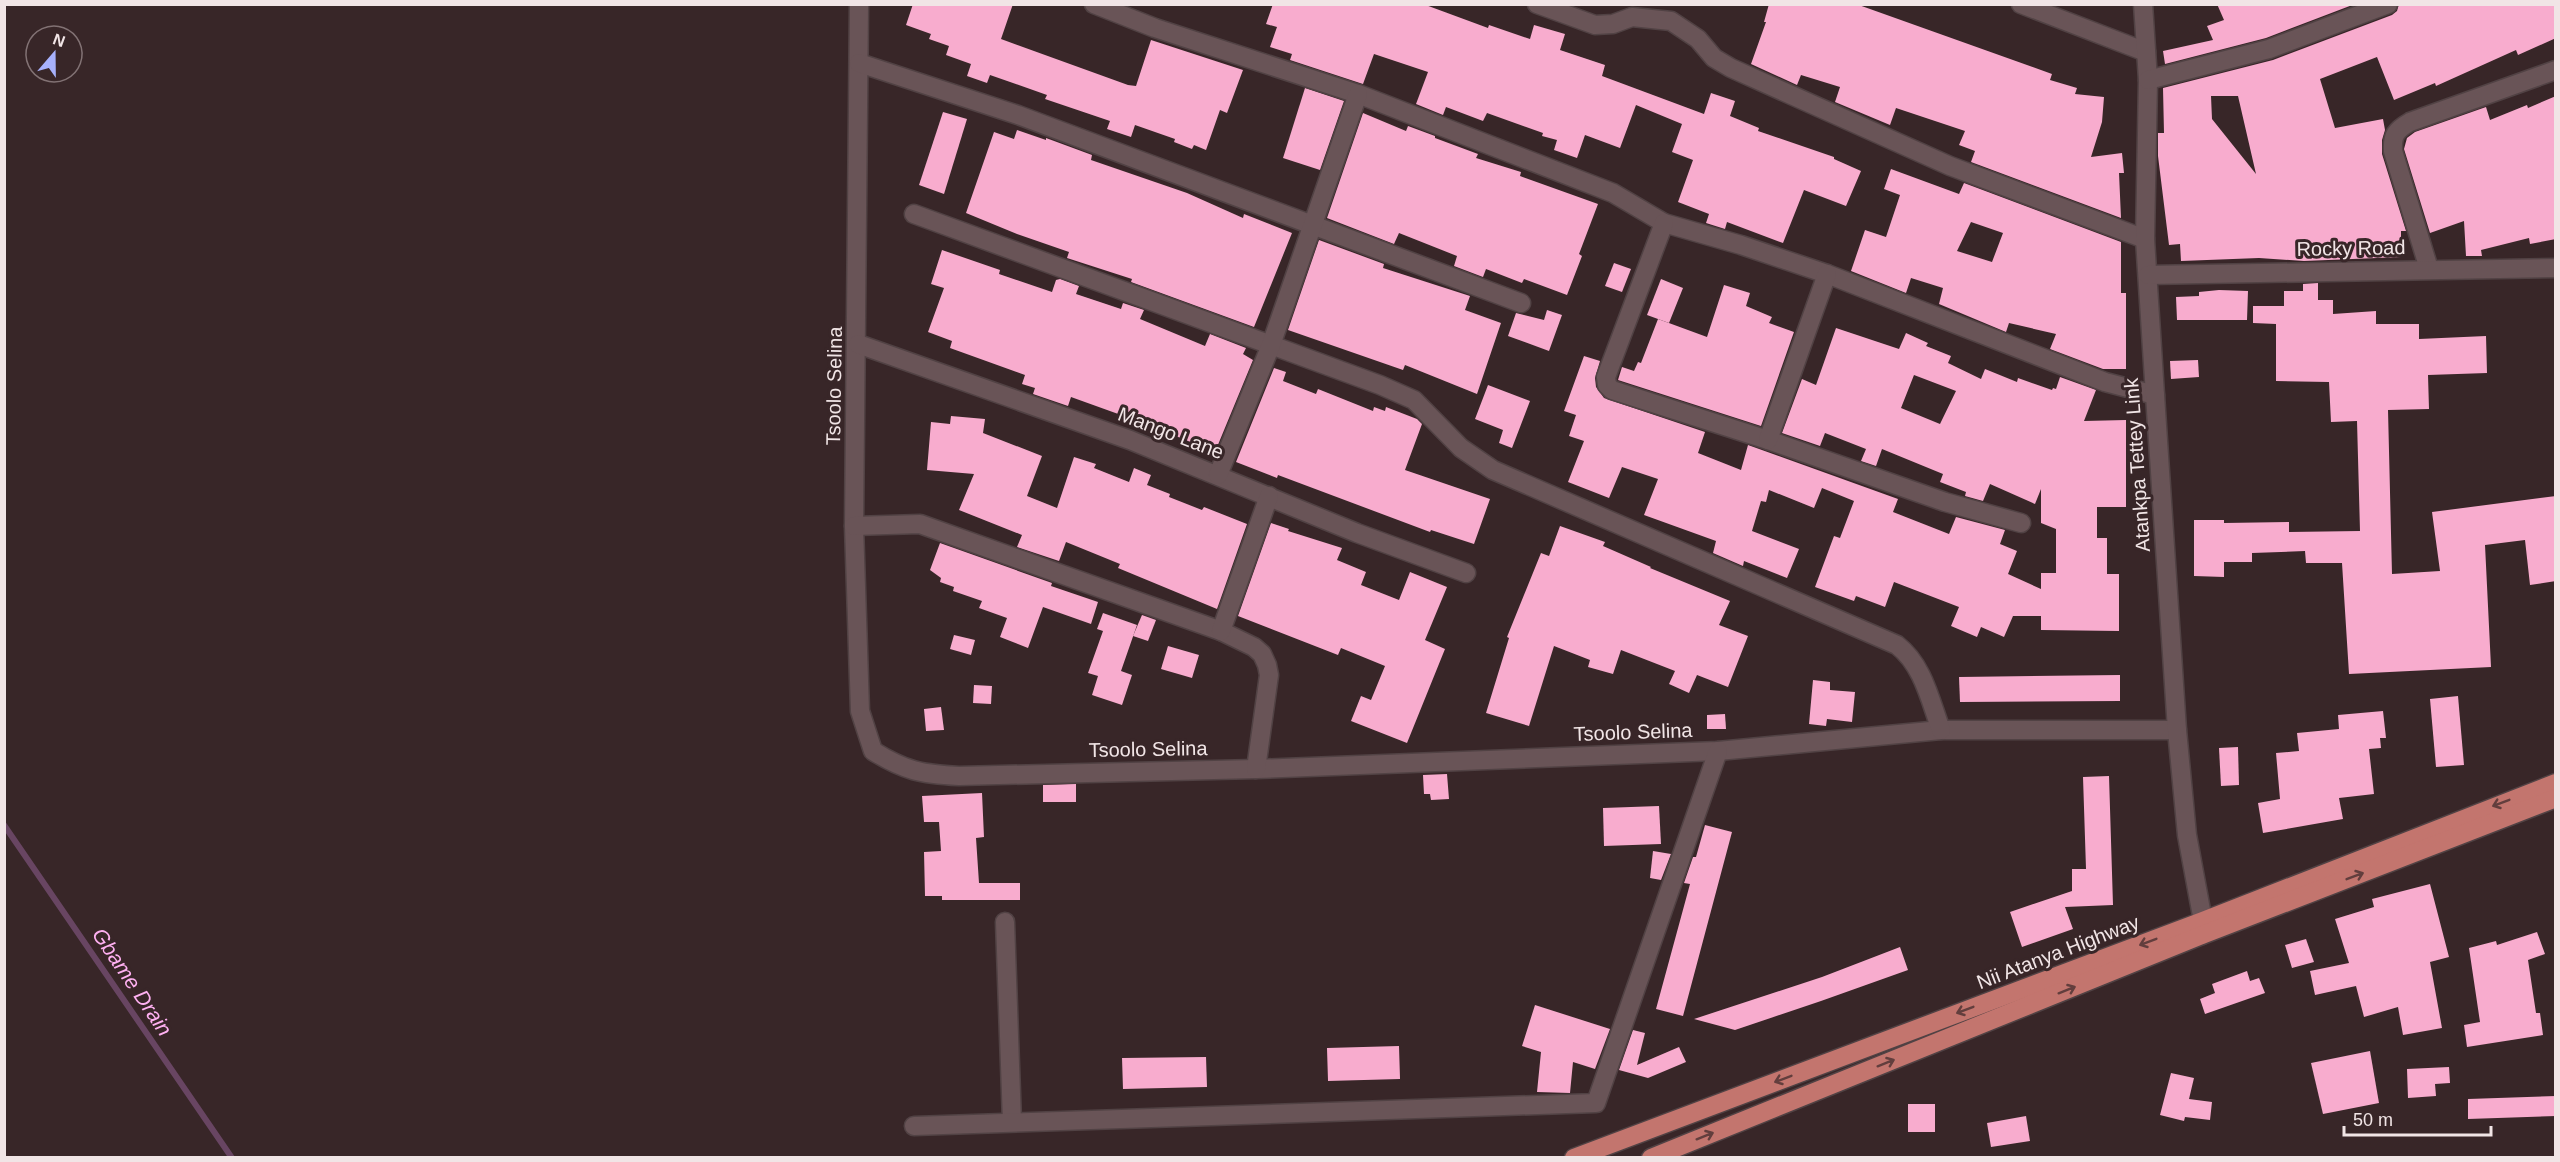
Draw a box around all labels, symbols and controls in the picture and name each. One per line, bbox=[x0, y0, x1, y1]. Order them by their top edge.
north arrow bbox=[24, 24, 84, 84]
text: N bbox=[51, 30, 67, 50]
street label: Rocky Road bbox=[2296, 236, 2406, 260]
street label: Tsoolo Selina bbox=[822, 325, 846, 446]
street label: Atankpa Tettey Link bbox=[2120, 376, 2154, 553]
street label: Mango Lane bbox=[1115, 403, 1227, 463]
street label: Tsoolo Selina bbox=[1573, 719, 1694, 745]
street label: Tsoolo Selina bbox=[1088, 737, 1209, 761]
one-way arrow bbox=[2492, 798, 2510, 809]
one-way arrow bbox=[2345, 870, 2364, 881]
street label: Nii Atanya Highway bbox=[1974, 911, 2142, 993]
water label: Gbame Drain bbox=[88, 924, 177, 1040]
one-way arrow bbox=[2139, 937, 2158, 948]
one-way arrow bbox=[2057, 984, 2076, 995]
one-way arrow bbox=[1956, 1006, 1975, 1017]
one-way arrow bbox=[1876, 1057, 1895, 1068]
one-way arrow bbox=[1774, 1074, 1792, 1085]
scale bar bbox=[2344, 1099, 2491, 1137]
text: 50 m bbox=[2353, 1110, 2393, 1130]
one-way arrow bbox=[1695, 1130, 1714, 1141]

